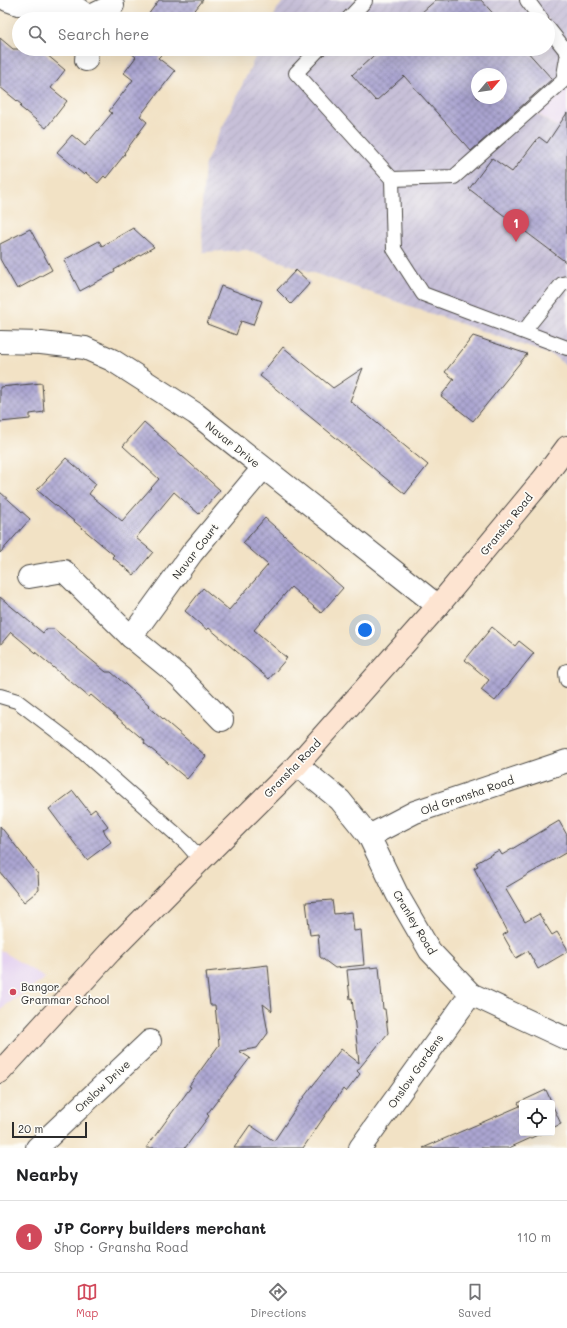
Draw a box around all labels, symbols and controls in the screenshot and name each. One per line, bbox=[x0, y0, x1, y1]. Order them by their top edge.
search box bbox=[12, 12, 555, 56]
icon: search bbox=[26, 23, 48, 45]
text: Search here bbox=[58, 24, 149, 44]
north arrow bbox=[471, 68, 507, 104]
pin: 1 bbox=[503, 209, 529, 242]
street label: Navar Drive bbox=[203, 417, 263, 471]
street label: Gransha Road bbox=[476, 490, 536, 558]
street label: Navar Court bbox=[168, 520, 222, 582]
your location bbox=[355, 620, 375, 640]
street label: Gransha Road bbox=[260, 735, 324, 801]
street label: Old Gransha Road bbox=[418, 772, 516, 818]
street label: Cranley Road bbox=[390, 887, 440, 957]
place label: Bangor Grammar School bbox=[21, 979, 110, 1007]
marker: Bangor Grammar School bbox=[8, 987, 18, 997]
street label: Onslow Gardens bbox=[384, 1031, 446, 1111]
street label: Onslow Drive bbox=[71, 1056, 133, 1116]
map controls bbox=[519, 1100, 555, 1136]
button: locate bbox=[519, 1100, 555, 1136]
scale bar bbox=[12, 1120, 87, 1139]
text: 20 m bbox=[18, 1121, 43, 1136]
text: Nearby bbox=[16, 1163, 78, 1185]
text: JP Corry builders merchant bbox=[54, 1218, 266, 1238]
text: 1 bbox=[26, 1228, 32, 1245]
text: 110 m bbox=[517, 1228, 551, 1245]
text: Shop · Gransha Road bbox=[54, 1238, 188, 1255]
tab: Map bbox=[76, 1281, 98, 1320]
tab: Directions bbox=[250, 1281, 306, 1320]
tab: Saved bbox=[458, 1281, 491, 1320]

